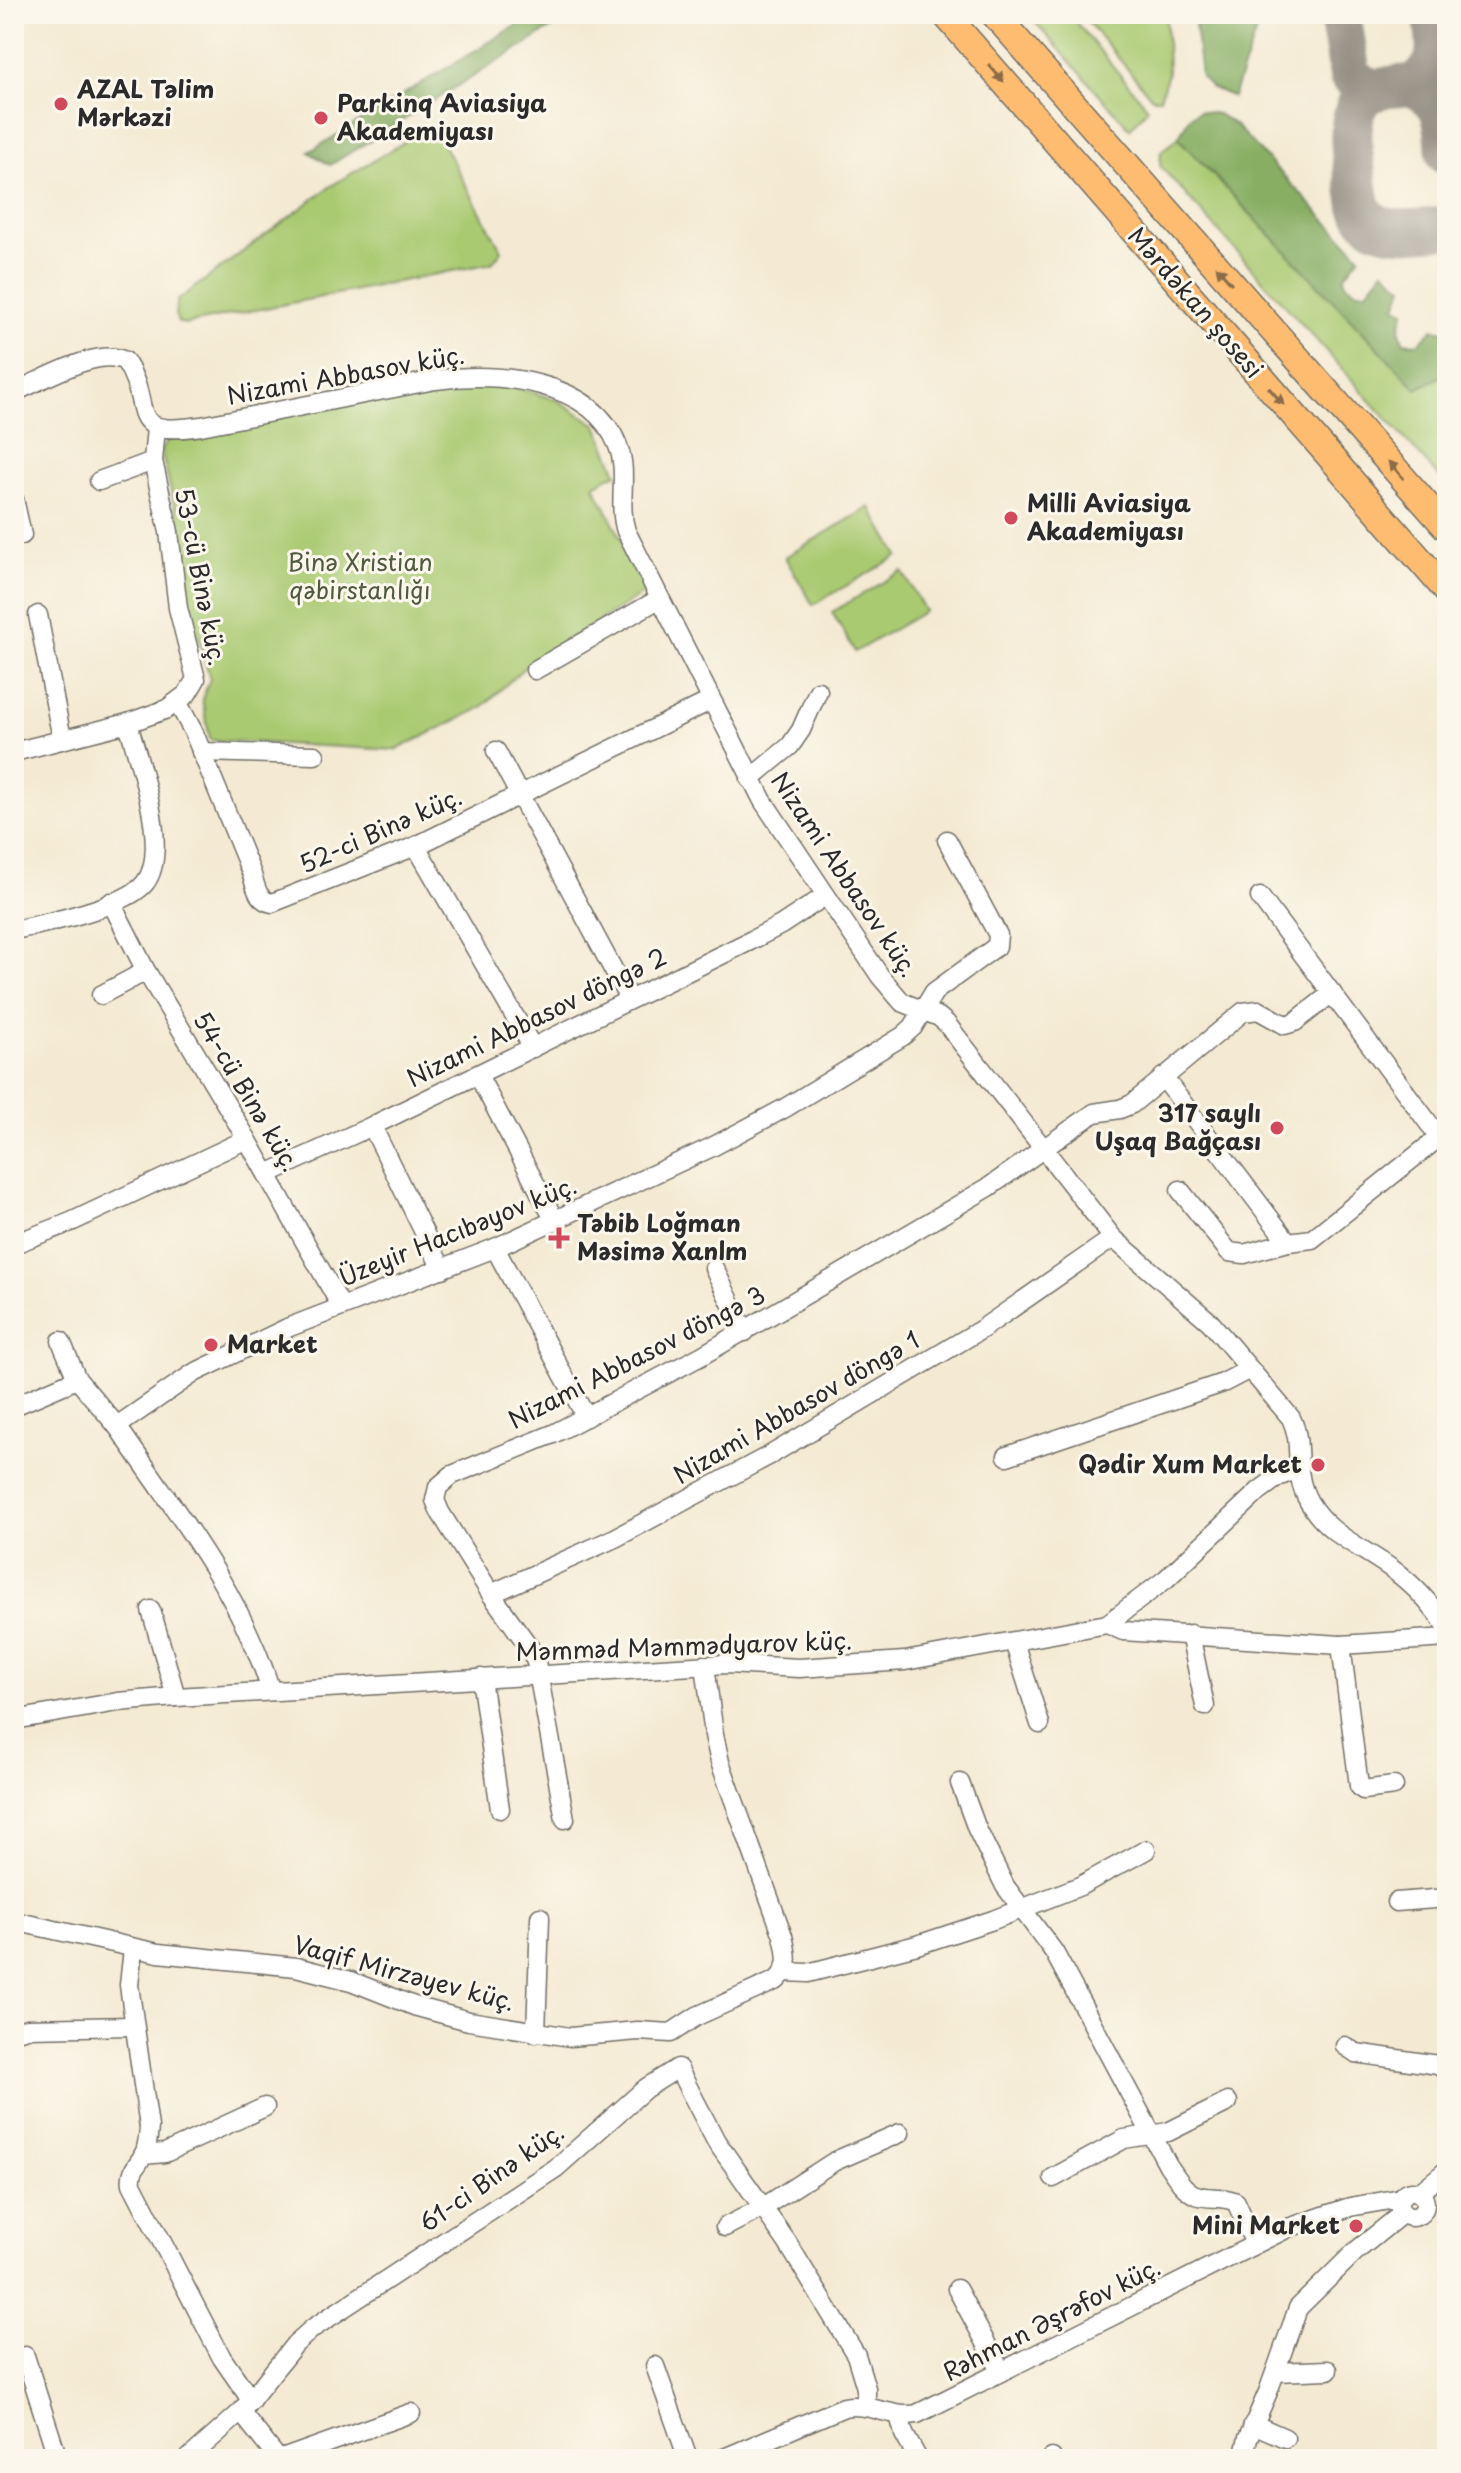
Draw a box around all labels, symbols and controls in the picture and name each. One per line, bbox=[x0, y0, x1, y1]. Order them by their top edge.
one-way arrow bbox=[987, 63, 1004, 83]
place label: AZAL Təlim Mərkəzi bbox=[76, 70, 214, 134]
place label: Parkinq Aviasiya Akademiyası bbox=[337, 84, 547, 148]
marker: AZAL Təlim Mərkəzi bbox=[52, 95, 70, 113]
marker: Parkinq Aviasiya Akademiyası bbox=[312, 109, 330, 127]
street label: Mərdəkan şosesi bbox=[1121, 218, 1272, 385]
one-way arrow bbox=[1215, 265, 1233, 284]
street label: Nizami Abbasov küç. bbox=[224, 335, 467, 413]
one-way arrow bbox=[1267, 387, 1285, 406]
one-way arrow bbox=[1387, 460, 1405, 479]
place label: Milli Aviasiya Akademiyası bbox=[1027, 484, 1191, 548]
street label: 53-cü Binə küç. bbox=[167, 485, 237, 669]
marker: Milli Aviasiya Akademiyası bbox=[1002, 509, 1020, 527]
park label: Binə Xristian qəbirstanlığı bbox=[287, 543, 433, 607]
street label: Nizami Abbasov küç. bbox=[763, 764, 928, 984]
street label: 52-ci Binə küç. bbox=[293, 777, 467, 881]
street label: Nizami Abbasov döngə 2 bbox=[400, 938, 672, 1095]
street label: 54-cü Binə küç. bbox=[186, 1004, 310, 1178]
place label: 317 saylı Uşaq Bağçası bbox=[1094, 1094, 1261, 1158]
marker: 317 saylı Uşaq Bağçası bbox=[1268, 1119, 1286, 1137]
street label: Üzeyir Hacıbəyov küç. bbox=[333, 1166, 582, 1294]
place label: Təbib Loğman Məsimə Xanlm bbox=[577, 1204, 747, 1268]
marker: Təbib Loğman Məsimə Xanlm bbox=[548, 1227, 570, 1249]
street label: Nizami Abbasov döngə 3 bbox=[501, 1276, 771, 1437]
street label: Nizami Abbasov döngə 1 bbox=[666, 1321, 926, 1492]
place label: Market bbox=[227, 1325, 318, 1361]
marker: Market bbox=[202, 1336, 220, 1354]
place label: Qədir Xum Market bbox=[1078, 1445, 1302, 1481]
marker: Qədir Xum Market bbox=[1309, 1456, 1327, 1474]
street label: Məmməd Məmmədyarov küç. bbox=[515, 1621, 853, 1669]
street label: Vaqif Mirzəyev küç. bbox=[290, 1925, 519, 2019]
street label: 61-ci Binə küç. bbox=[411, 2113, 571, 2240]
place label: Mini Market bbox=[1192, 2206, 1340, 2242]
marker: Mini Market bbox=[1347, 2217, 1365, 2235]
street label: Rəhman Əşrəfov küç. bbox=[936, 2248, 1166, 2389]

